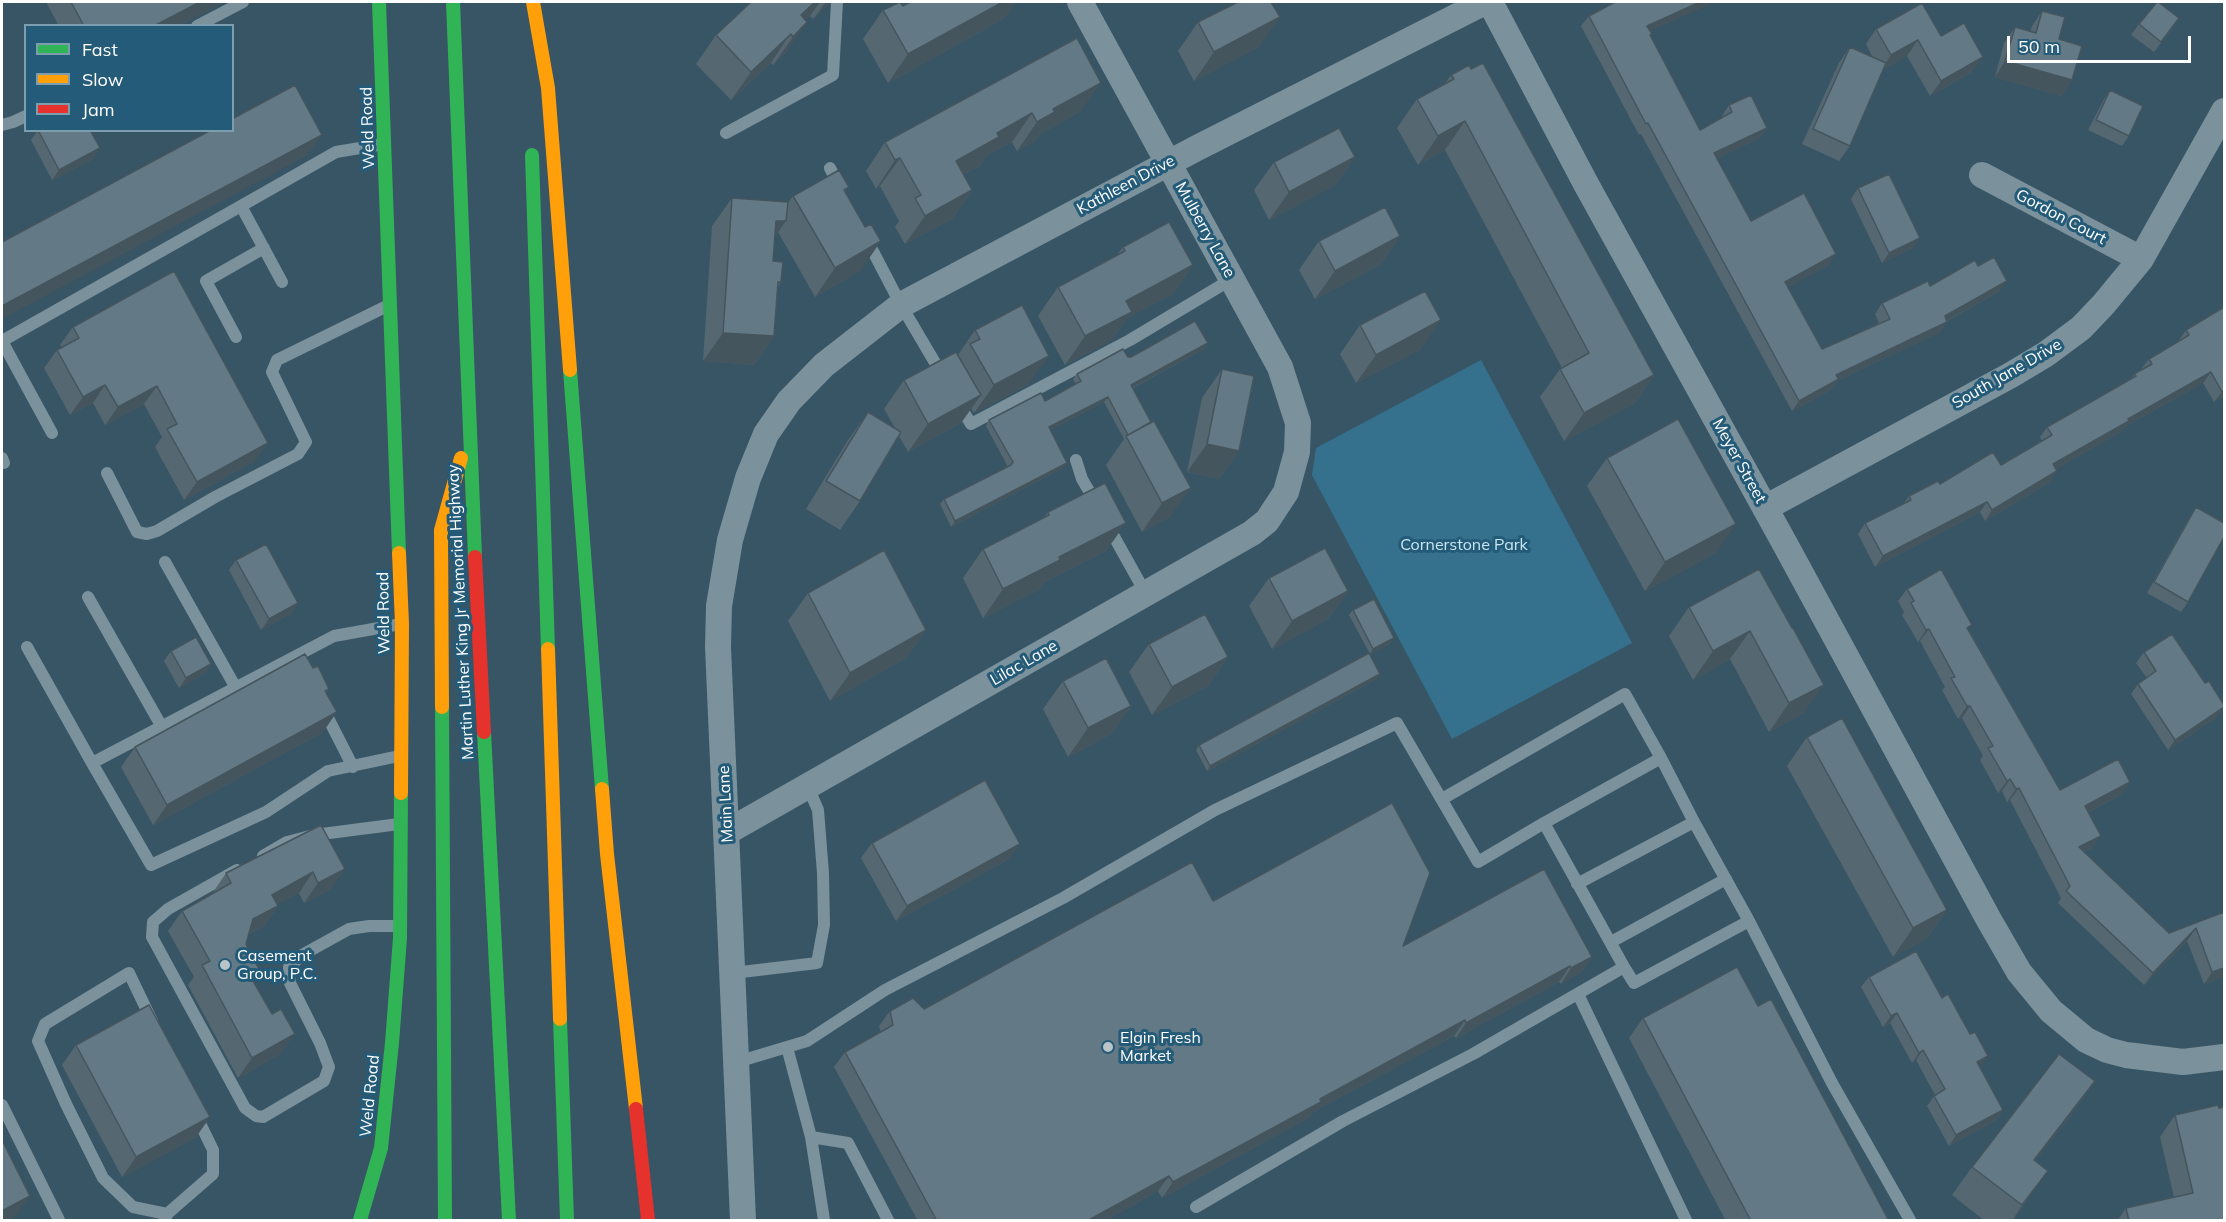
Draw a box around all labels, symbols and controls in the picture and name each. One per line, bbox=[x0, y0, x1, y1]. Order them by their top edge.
legend bbox=[24, 24, 234, 132]
scale bar bbox=[2010, 24, 2194, 62]
text: 50 m bbox=[2018, 35, 2060, 58]
text: Fast bbox=[82, 38, 118, 61]
text: Slow bbox=[82, 68, 123, 91]
street label: Weld Road bbox=[357, 87, 379, 169]
text: Jam bbox=[82, 98, 115, 121]
street label: Kathleen Drive bbox=[1074, 151, 1178, 219]
street label: Mulberry Lane bbox=[1171, 179, 1239, 281]
street label: Gordon Court bbox=[2013, 185, 2109, 249]
street label: South Jane Drive bbox=[1949, 335, 2065, 413]
street label: Meyer Street bbox=[1708, 415, 1770, 507]
street label: Martin Luther King Jr Memorial Highway bbox=[444, 464, 478, 760]
park label: Cornerstone Park bbox=[1400, 535, 1528, 555]
street label: Weld Road bbox=[374, 572, 394, 654]
street label: Lilac Lane bbox=[987, 636, 1061, 690]
street label: Main Lane bbox=[714, 765, 738, 843]
place label: Casement Group, P.C. bbox=[237, 946, 317, 984]
marker: Casement Group, P.C. bbox=[218, 958, 232, 972]
place label: Elgin Fresh Market bbox=[1120, 1028, 1201, 1066]
marker: Elgin Fresh Market bbox=[1101, 1040, 1115, 1054]
street label: Weld Road bbox=[356, 1054, 384, 1138]

